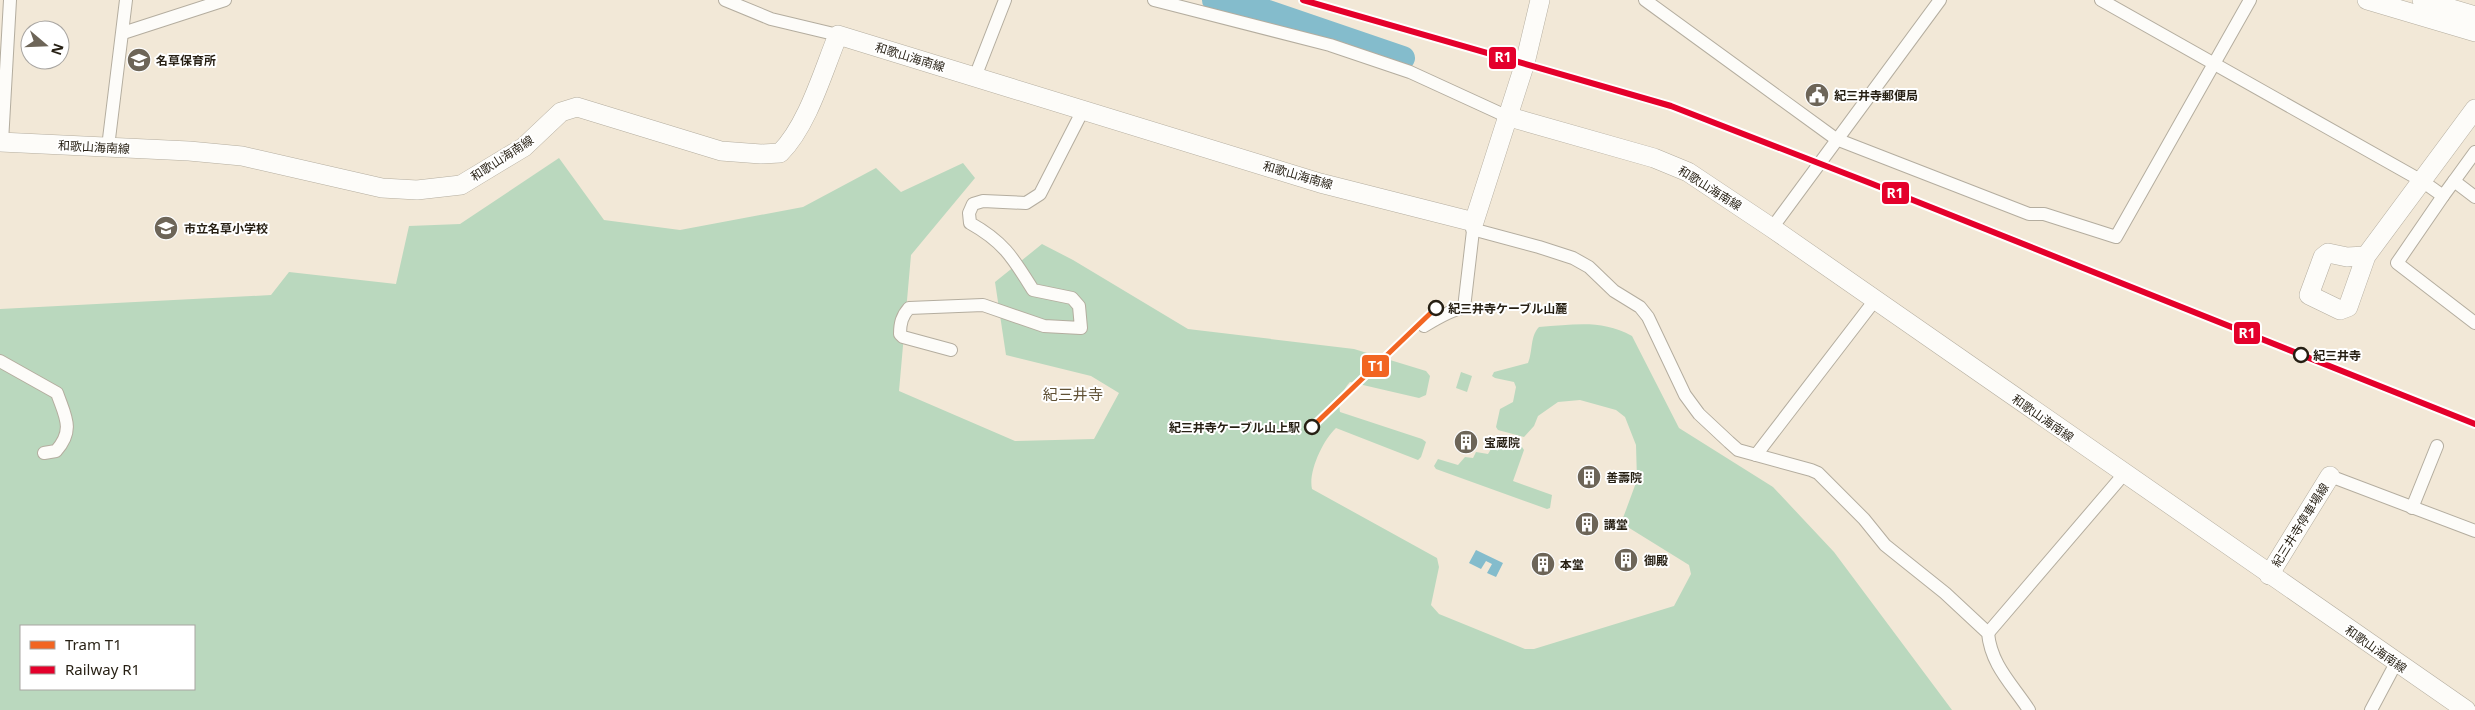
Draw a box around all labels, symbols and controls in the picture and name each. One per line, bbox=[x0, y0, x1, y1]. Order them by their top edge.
north arrow bbox=[20, 20, 70, 70]
street label: 和歌山海南線 bbox=[873, 38, 947, 76]
text: N bbox=[47, 41, 69, 58]
line badge: R1 bbox=[1488, 46, 1517, 70]
school or university icon: 名草保育所 bbox=[126, 47, 152, 73]
text: R1 bbox=[1494, 47, 1512, 66]
place label: 名草保育所 bbox=[156, 52, 216, 69]
public building icon: 紀三井寺郵便局 bbox=[1804, 82, 1830, 108]
place label: 紀三井寺郵便局 bbox=[1834, 87, 1918, 104]
street label: 和歌山海南線 bbox=[467, 131, 537, 185]
street label: 和歌山海南線 bbox=[58, 137, 130, 157]
street label: 和歌山海南線 bbox=[1261, 157, 1335, 193]
street label: 和歌山海南線 bbox=[1675, 162, 1745, 214]
line badge: R1 bbox=[1881, 181, 1910, 205]
text: R1 bbox=[1886, 183, 1904, 202]
school or university icon: 市立名草小学校 bbox=[153, 215, 179, 241]
place label: 市立名草小学校 bbox=[184, 220, 268, 237]
marker: 紀三井寺ケーブル山麓 bbox=[1428, 300, 1444, 316]
place label: 紀三井寺ケーブル山麓 bbox=[1448, 300, 1567, 317]
line badge: R1 bbox=[2233, 321, 2261, 345]
text: R1 bbox=[2238, 323, 2256, 342]
marker: 紀三井寺 bbox=[2293, 347, 2309, 363]
place label: 紀三井寺 bbox=[2313, 347, 2361, 364]
line badge: T1 bbox=[1361, 354, 1390, 378]
text: T1 bbox=[1368, 356, 1384, 375]
district label: 紀三井寺 bbox=[1043, 384, 1103, 404]
street label: 和歌山海南線 bbox=[2009, 390, 2077, 446]
place label: 紀三井寺ケーブル山上駅 bbox=[1169, 419, 1300, 436]
marker: 紀三井寺ケーブル山上駅 bbox=[1304, 419, 1320, 435]
building icon: 宝蔵院 bbox=[1453, 429, 1479, 455]
place label: 宝蔵院 bbox=[1484, 434, 1520, 451]
building icon: 善壽院 bbox=[1576, 464, 1602, 490]
place label: 善壽院 bbox=[1606, 469, 1642, 486]
street label: 紀三井寺停車場線 bbox=[2267, 480, 2333, 570]
building icon: 講堂 bbox=[1574, 511, 1600, 537]
place label: 講堂 bbox=[1604, 516, 1628, 533]
building icon: 御殿 bbox=[1613, 547, 1639, 573]
building icon: 本堂 bbox=[1530, 551, 1556, 577]
place label: 御殿 bbox=[1644, 552, 1668, 569]
place label: 本堂 bbox=[1560, 556, 1584, 573]
street label: 和歌山海南線 bbox=[2342, 621, 2410, 677]
legend bbox=[20, 625, 195, 690]
text: Tram T1 bbox=[65, 634, 122, 654]
text: Railway R1 bbox=[65, 659, 140, 679]

